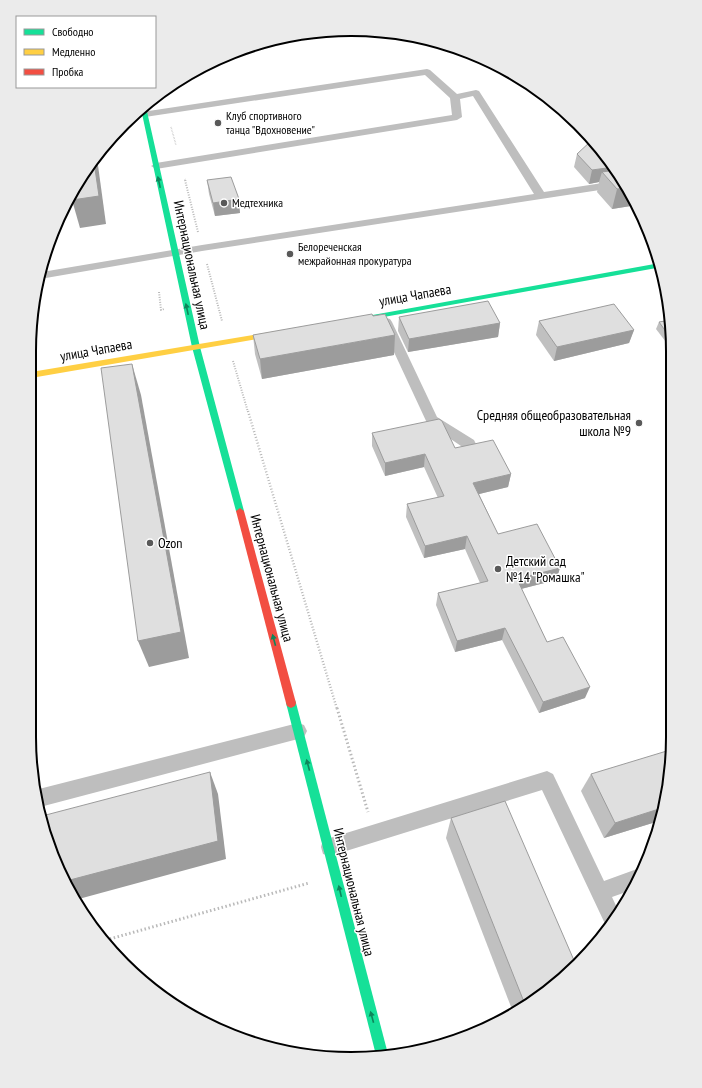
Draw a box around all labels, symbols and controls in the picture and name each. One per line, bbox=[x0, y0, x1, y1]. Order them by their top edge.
legend bbox=[16, 16, 156, 88]
text: Свободно bbox=[52, 24, 94, 39]
text: Медленно bbox=[52, 44, 95, 59]
text: Пробка bbox=[52, 64, 84, 79]
place label: Клуб спортивного танца "Вдохновение" bbox=[226, 108, 315, 137]
marker: Клуб спортивного танца "Вдохновение" bbox=[213, 118, 223, 128]
one-way arrow bbox=[156, 176, 162, 188]
place label: Медтехника bbox=[232, 195, 283, 210]
marker: Медтехника bbox=[219, 198, 229, 208]
street label: Интернациональная улица bbox=[170, 199, 214, 331]
place label: Белореченская межрайонная прокуратура bbox=[298, 239, 412, 268]
marker: Белореченская межрайонная прокуратура bbox=[285, 249, 295, 259]
street label: улица Чапаева bbox=[378, 280, 452, 310]
one-way arrow bbox=[184, 303, 190, 315]
street label: улица Чапаева bbox=[59, 335, 133, 365]
place label: Средняя общеобразовательная школа №9 bbox=[477, 406, 631, 440]
marker: Средняя общеобразовательная школа №9 bbox=[634, 418, 644, 428]
street label: Интернациональная улица bbox=[246, 512, 298, 644]
place label: Ozon bbox=[158, 534, 183, 552]
marker: Ozon bbox=[145, 538, 155, 548]
place label: Детский сад №14 "Ромашка" bbox=[506, 552, 585, 586]
marker: Детский сад №14 "Ромашка" bbox=[493, 564, 503, 574]
one-way arrow bbox=[271, 634, 277, 646]
one-way arrow bbox=[304, 759, 310, 772]
street label: Интернациональная улица bbox=[329, 826, 379, 958]
one-way arrow bbox=[336, 885, 342, 898]
one-way arrow bbox=[369, 1011, 375, 1023]

